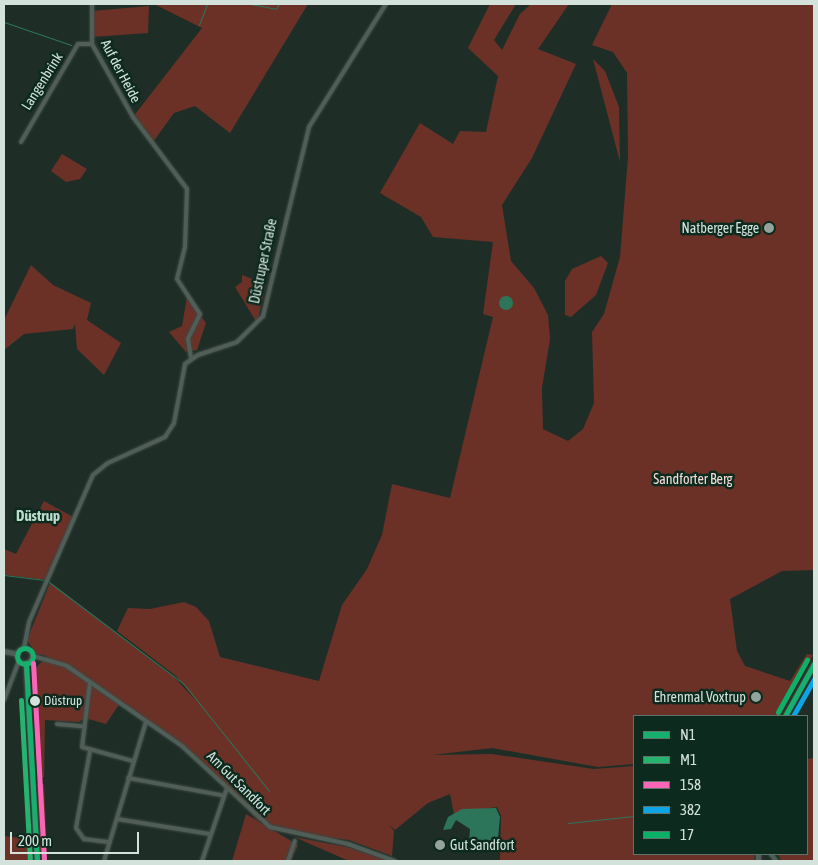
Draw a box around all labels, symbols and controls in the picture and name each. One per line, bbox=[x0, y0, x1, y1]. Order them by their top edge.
street label: Auf der Heide bbox=[97, 37, 145, 105]
street label: Langenbrink bbox=[18, 49, 66, 113]
street label: Düstruper Straße bbox=[246, 217, 280, 305]
place label: Natberger Egge bbox=[682, 220, 759, 236]
marker: Natberger Egge bbox=[763, 222, 775, 234]
park label: Sandforter Berg bbox=[653, 471, 733, 487]
district label: Düstrup bbox=[16, 507, 60, 525]
place label: Ehrenmal Voxtrup bbox=[654, 689, 746, 705]
marker: Ehrenmal Voxtrup bbox=[750, 691, 762, 703]
place label: Düstrup bbox=[44, 693, 82, 709]
marker: Düstrup bbox=[30, 696, 40, 706]
legend bbox=[633, 715, 808, 855]
text: N1 bbox=[680, 726, 696, 743]
street label: Am Gut Sandfort bbox=[204, 748, 274, 818]
text: M1 bbox=[680, 751, 697, 768]
text: 158 bbox=[680, 776, 701, 793]
text: 382 bbox=[680, 801, 701, 818]
scale bar bbox=[12, 822, 141, 854]
text: 17 bbox=[680, 826, 694, 843]
text: 200 m bbox=[18, 832, 52, 849]
place label: Gut Sandfort bbox=[450, 837, 514, 853]
marker: Gut Sandfort bbox=[434, 839, 446, 851]

